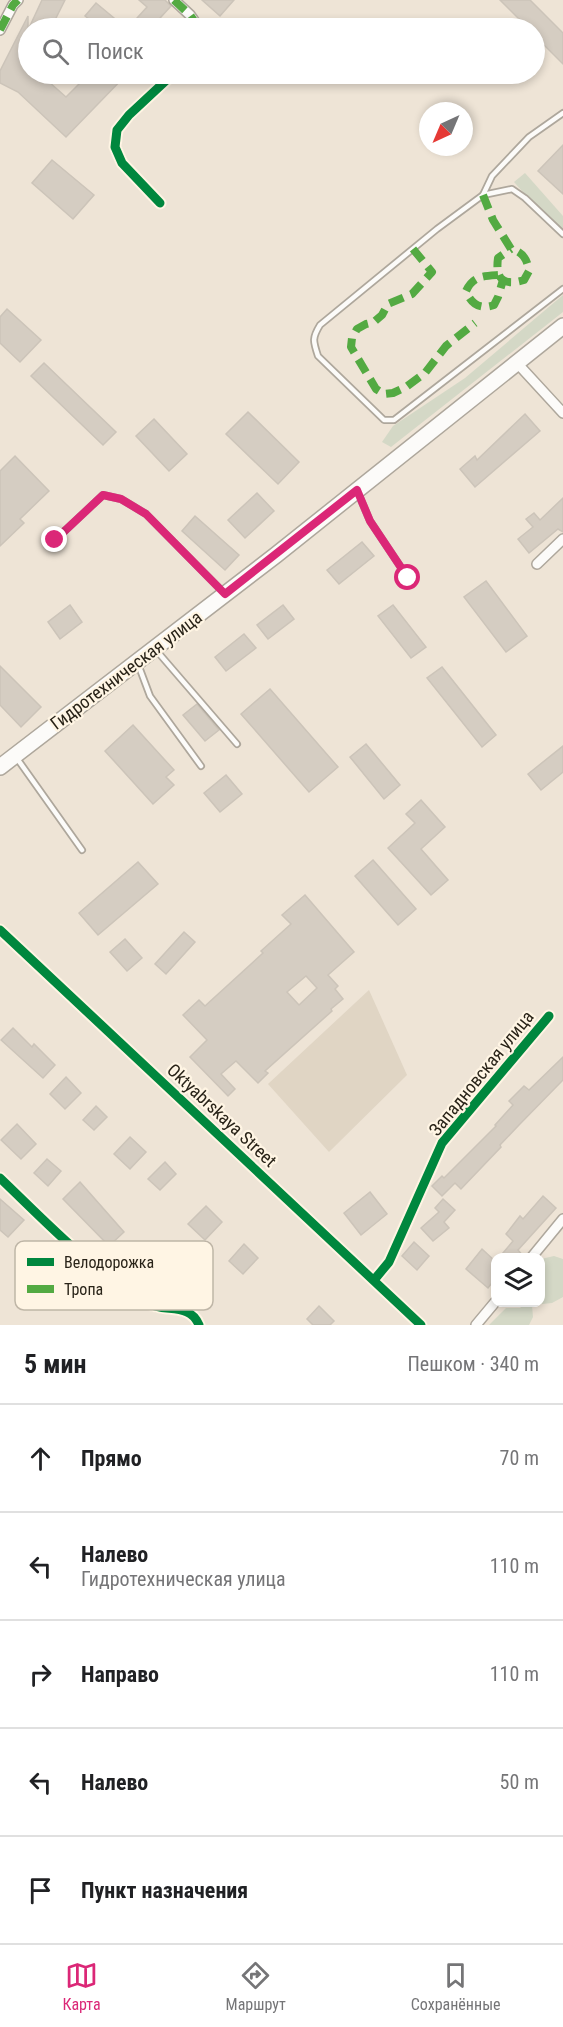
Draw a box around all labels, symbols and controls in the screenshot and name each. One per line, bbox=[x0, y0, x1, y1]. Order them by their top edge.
search box bbox=[18, 18, 545, 84]
icon: search bbox=[39, 35, 72, 68]
text: Поиск bbox=[87, 39, 144, 64]
north arrow bbox=[419, 102, 473, 156]
route end bbox=[41, 526, 67, 552]
route start bbox=[394, 564, 420, 590]
street label: Гидротехническая улица bbox=[46, 606, 206, 734]
street label: Западновская улица bbox=[424, 1006, 538, 1140]
street label: Oktyabrskaya Street bbox=[163, 1059, 281, 1171]
legend bbox=[15, 1241, 213, 1310]
text: Велодорожка bbox=[64, 1253, 154, 1272]
map controls bbox=[491, 1253, 545, 1307]
button: layers bbox=[491, 1253, 545, 1307]
text: Тропа bbox=[64, 1280, 103, 1299]
text: 5 мин bbox=[24, 1349, 86, 1379]
text: Пешком · 340 m bbox=[407, 1352, 539, 1376]
icon: ahead bbox=[24, 1442, 57, 1475]
text: Прямо bbox=[81, 1446, 142, 1471]
text: 70 m bbox=[500, 1446, 539, 1470]
text: Налево bbox=[81, 1542, 148, 1567]
icon: left bbox=[24, 1550, 57, 1583]
text: 110 m bbox=[490, 1554, 539, 1578]
text: Гидротехническая улица bbox=[81, 1567, 286, 1591]
icon: right bbox=[24, 1658, 57, 1691]
text: Направо bbox=[81, 1662, 159, 1687]
text: 110 m bbox=[490, 1662, 539, 1686]
icon: left bbox=[24, 1766, 57, 1799]
text: Налево bbox=[81, 1770, 148, 1795]
text: 50 m bbox=[500, 1770, 539, 1794]
icon: arrive bbox=[24, 1874, 57, 1907]
text: Пункт назначения bbox=[81, 1878, 248, 1903]
tab: Карта bbox=[62, 1959, 101, 2014]
tab: Маршрут bbox=[226, 1959, 286, 2014]
tab: Сохранённые bbox=[411, 1959, 501, 2014]

